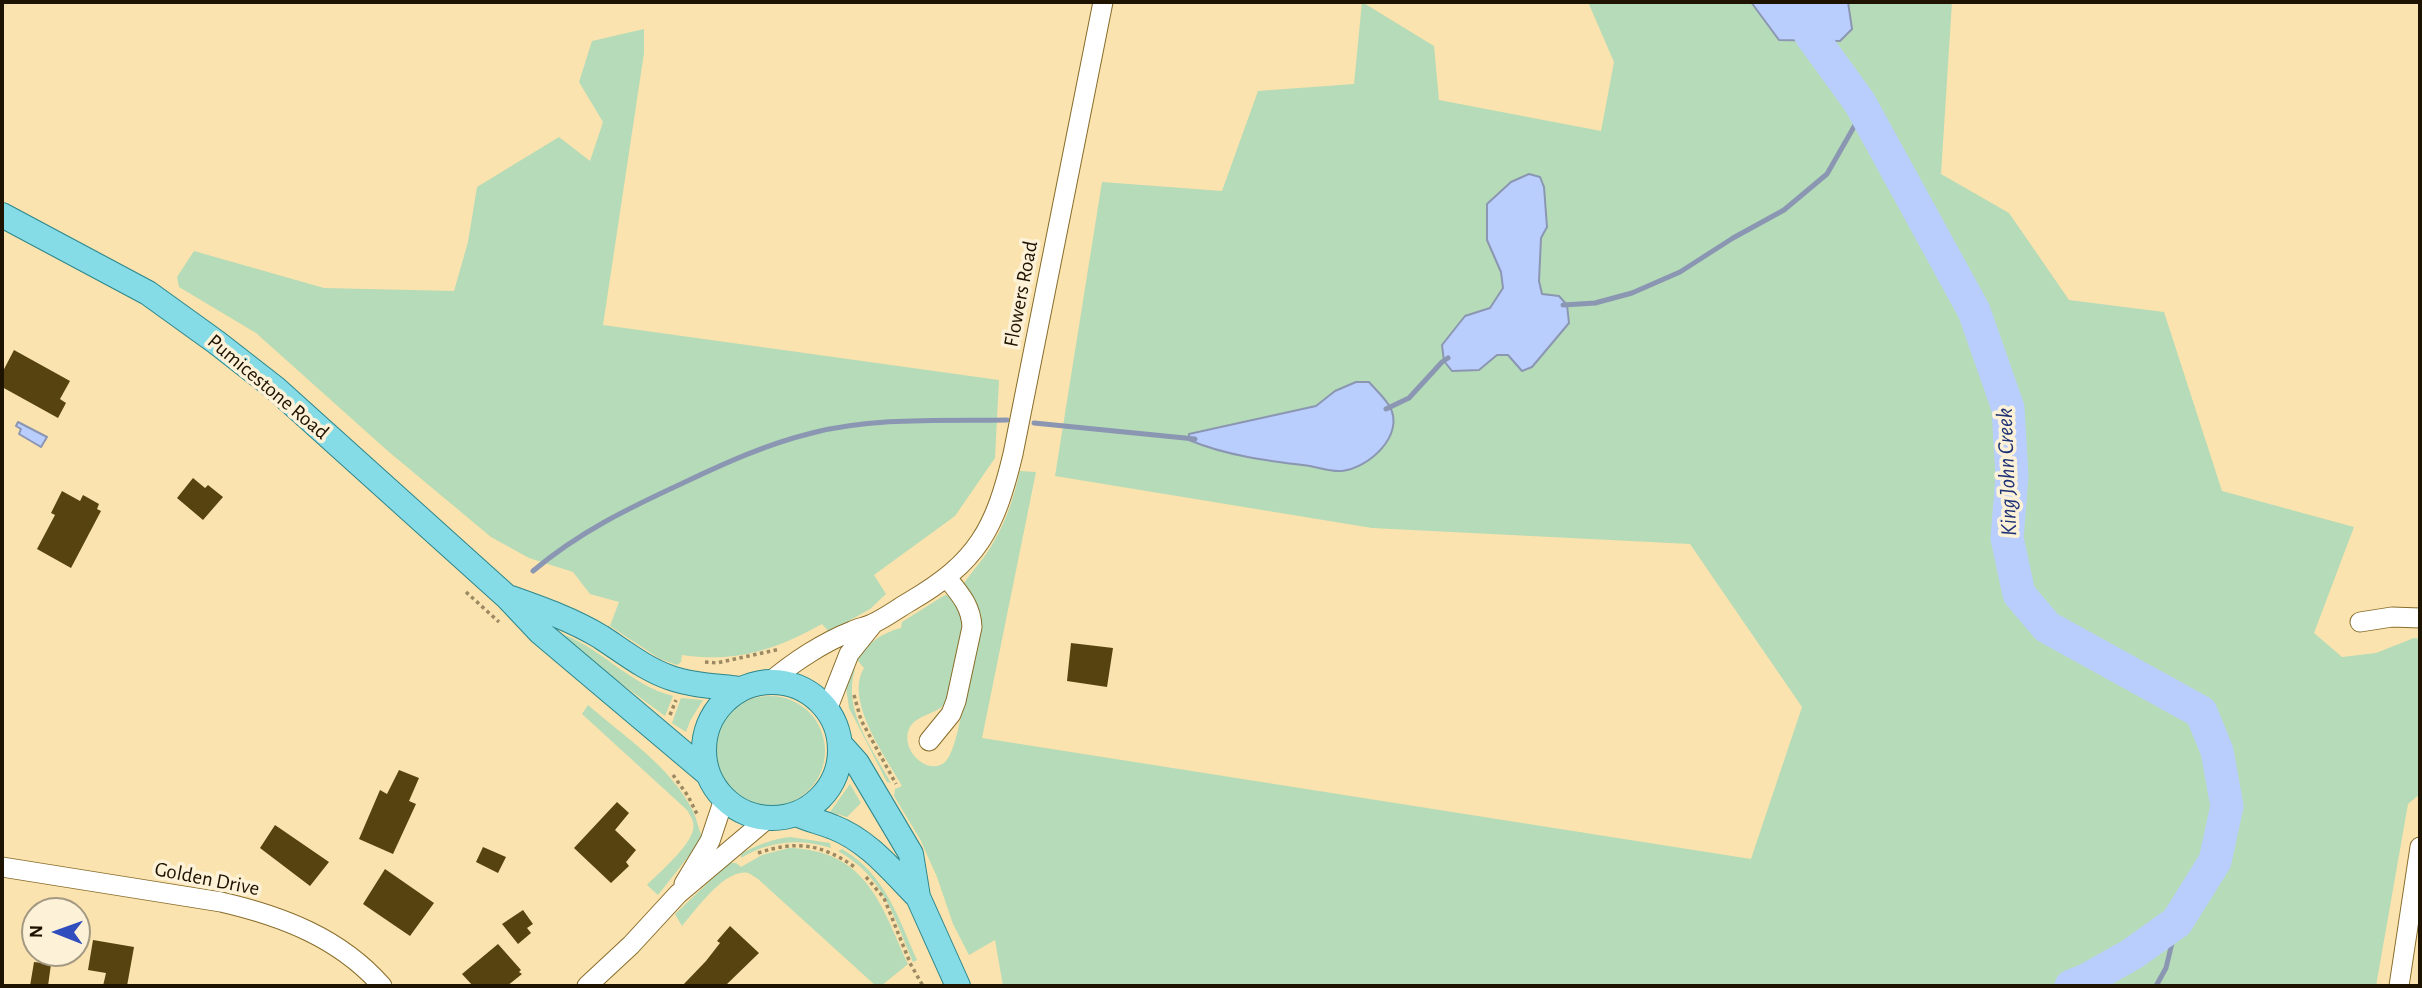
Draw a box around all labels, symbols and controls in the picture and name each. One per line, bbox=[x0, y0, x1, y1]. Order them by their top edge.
street label: Flowers Road bbox=[998, 239, 1044, 349]
street label: Pumicestone Road bbox=[202, 329, 334, 445]
water label: King John Creek bbox=[1991, 407, 2023, 537]
street label: Golden Drive bbox=[152, 856, 262, 902]
north arrow bbox=[21, 897, 91, 967]
text: N bbox=[27, 925, 46, 938]

